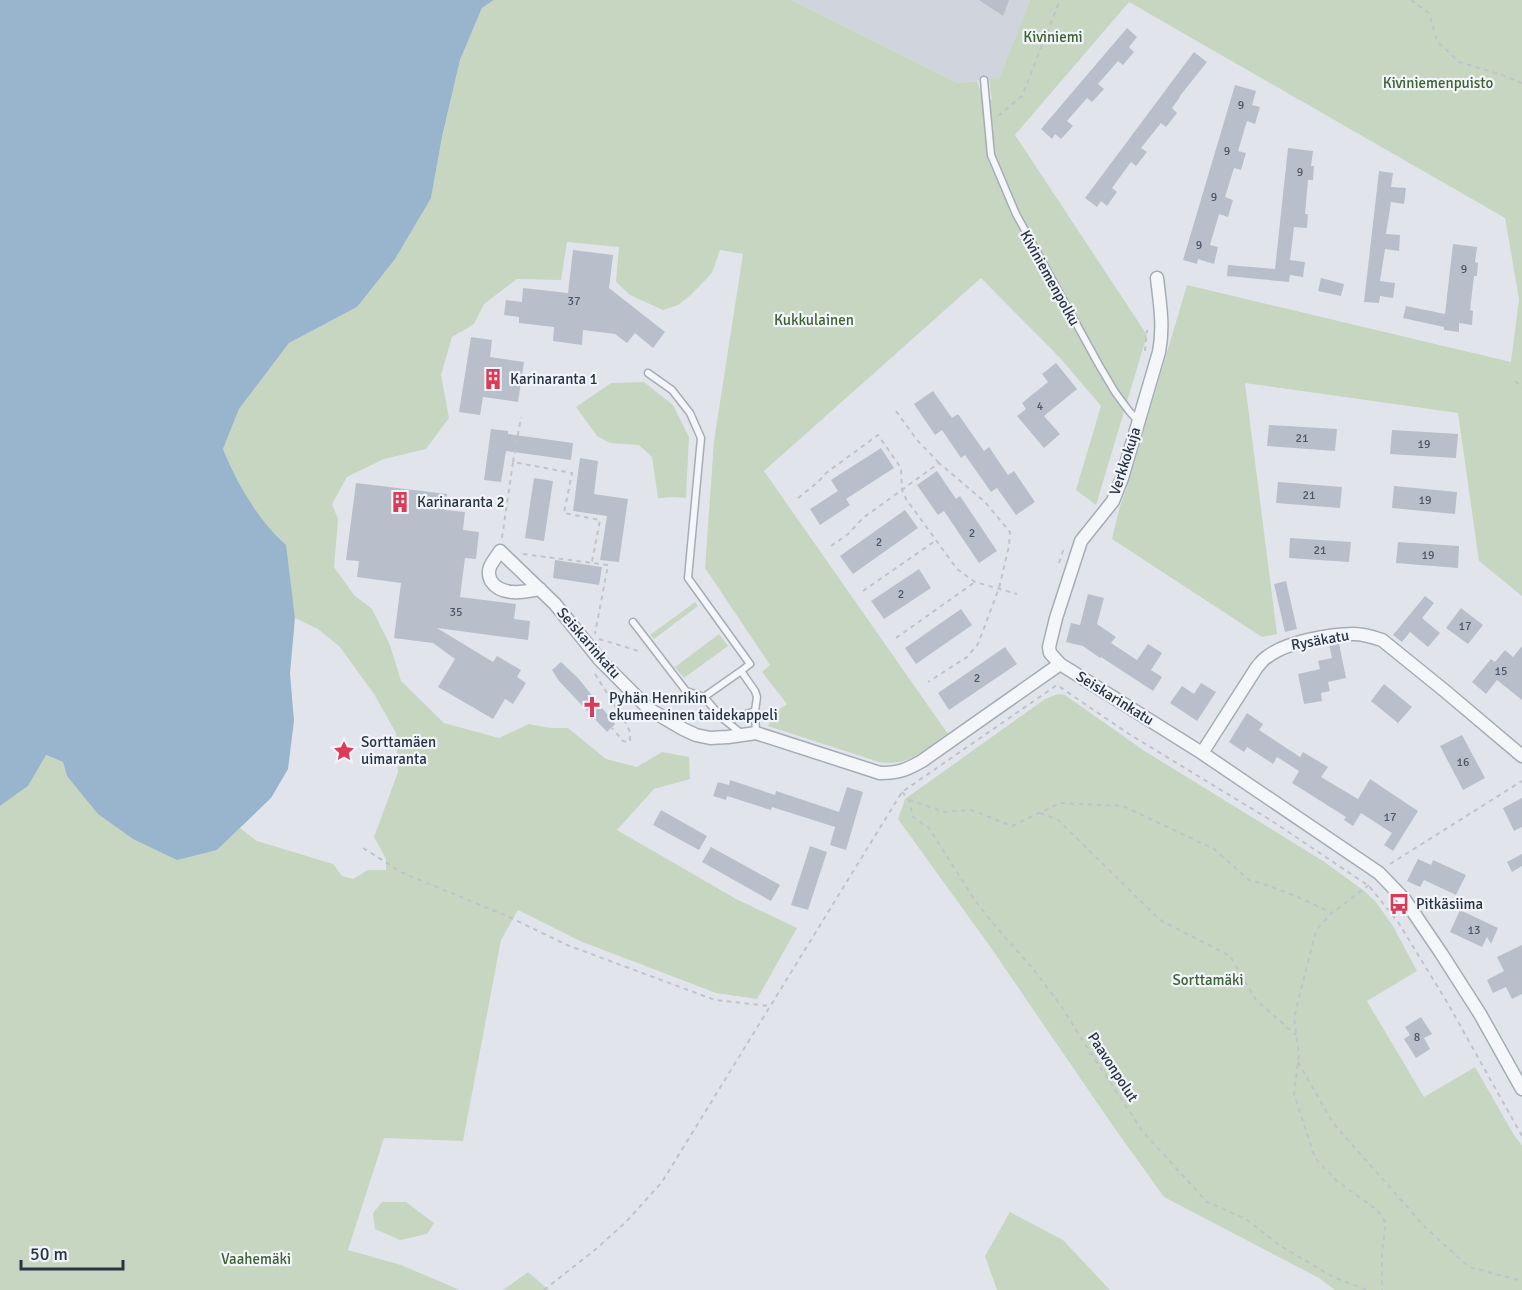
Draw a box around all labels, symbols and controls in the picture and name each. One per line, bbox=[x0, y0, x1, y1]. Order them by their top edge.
park label: Kiviniemi bbox=[1023, 28, 1083, 46]
park label: Kiviniemenpuisto bbox=[1383, 74, 1493, 92]
house number: 9 bbox=[1238, 98, 1244, 113]
house number: 9 bbox=[1224, 144, 1230, 159]
house number: 9 bbox=[1297, 165, 1303, 180]
house number: 9 bbox=[1211, 190, 1217, 205]
street label: Kiviniemenpolku bbox=[1016, 227, 1084, 329]
house number: 9 bbox=[1196, 238, 1202, 253]
house number: 9 bbox=[1461, 262, 1467, 277]
house number: 37 bbox=[568, 294, 580, 309]
park label: Kukkulainen bbox=[774, 311, 854, 329]
building icon: Karinaranta 1 bbox=[481, 367, 505, 391]
place label: Karinaranta 1 bbox=[510, 370, 598, 388]
house number: 4 bbox=[1037, 399, 1044, 414]
street label: Verkkokuja bbox=[1106, 425, 1144, 497]
house number: 21 bbox=[1296, 431, 1308, 446]
house number: 19 bbox=[1418, 437, 1430, 452]
house number: 21 bbox=[1303, 488, 1315, 503]
building icon: Karinaranta 2 bbox=[388, 490, 412, 514]
place label: Karinaranta 2 bbox=[417, 493, 505, 511]
house number: 19 bbox=[1419, 493, 1431, 508]
house number: 2 bbox=[969, 526, 975, 541]
house number: 2 bbox=[876, 535, 882, 550]
house number: 21 bbox=[1314, 543, 1326, 558]
house number: 19 bbox=[1422, 548, 1434, 563]
house number: 2 bbox=[898, 587, 904, 602]
street label: Seiskarinkatu bbox=[553, 604, 625, 682]
house number: 35 bbox=[450, 605, 462, 620]
house number: 17 bbox=[1459, 619, 1471, 634]
street label: Rysäkatu bbox=[1290, 626, 1350, 654]
house number: 15 bbox=[1495, 664, 1507, 679]
street label: Seiskarinkatu bbox=[1073, 667, 1157, 729]
house number: 2 bbox=[974, 671, 980, 686]
place label: Pyhän Henrikin ekumeeninen taidekappeli bbox=[609, 689, 778, 724]
church icon: Pyhän Henrikin ekumeeninen taidekappeli bbox=[580, 695, 604, 719]
place label: Sorttamäen uimaranta bbox=[361, 733, 436, 768]
place icon: Sorttamäen uimaranta bbox=[332, 739, 356, 763]
house number: 16 bbox=[1457, 755, 1469, 770]
house number: 17 bbox=[1384, 810, 1396, 825]
bus stop icon: Pitkäsiima bbox=[1387, 892, 1411, 916]
place label: Pitkäsiima bbox=[1416, 895, 1483, 913]
house number: 13 bbox=[1468, 923, 1480, 938]
park label: Sorttamäki bbox=[1172, 971, 1244, 989]
street label: Paavonpolut bbox=[1084, 1029, 1142, 1105]
house number: 8 bbox=[1414, 1030, 1420, 1045]
scale bar bbox=[21, 1233, 123, 1271]
text: 50 m bbox=[30, 1243, 68, 1265]
park label: Vaahemäki bbox=[221, 1250, 291, 1268]

